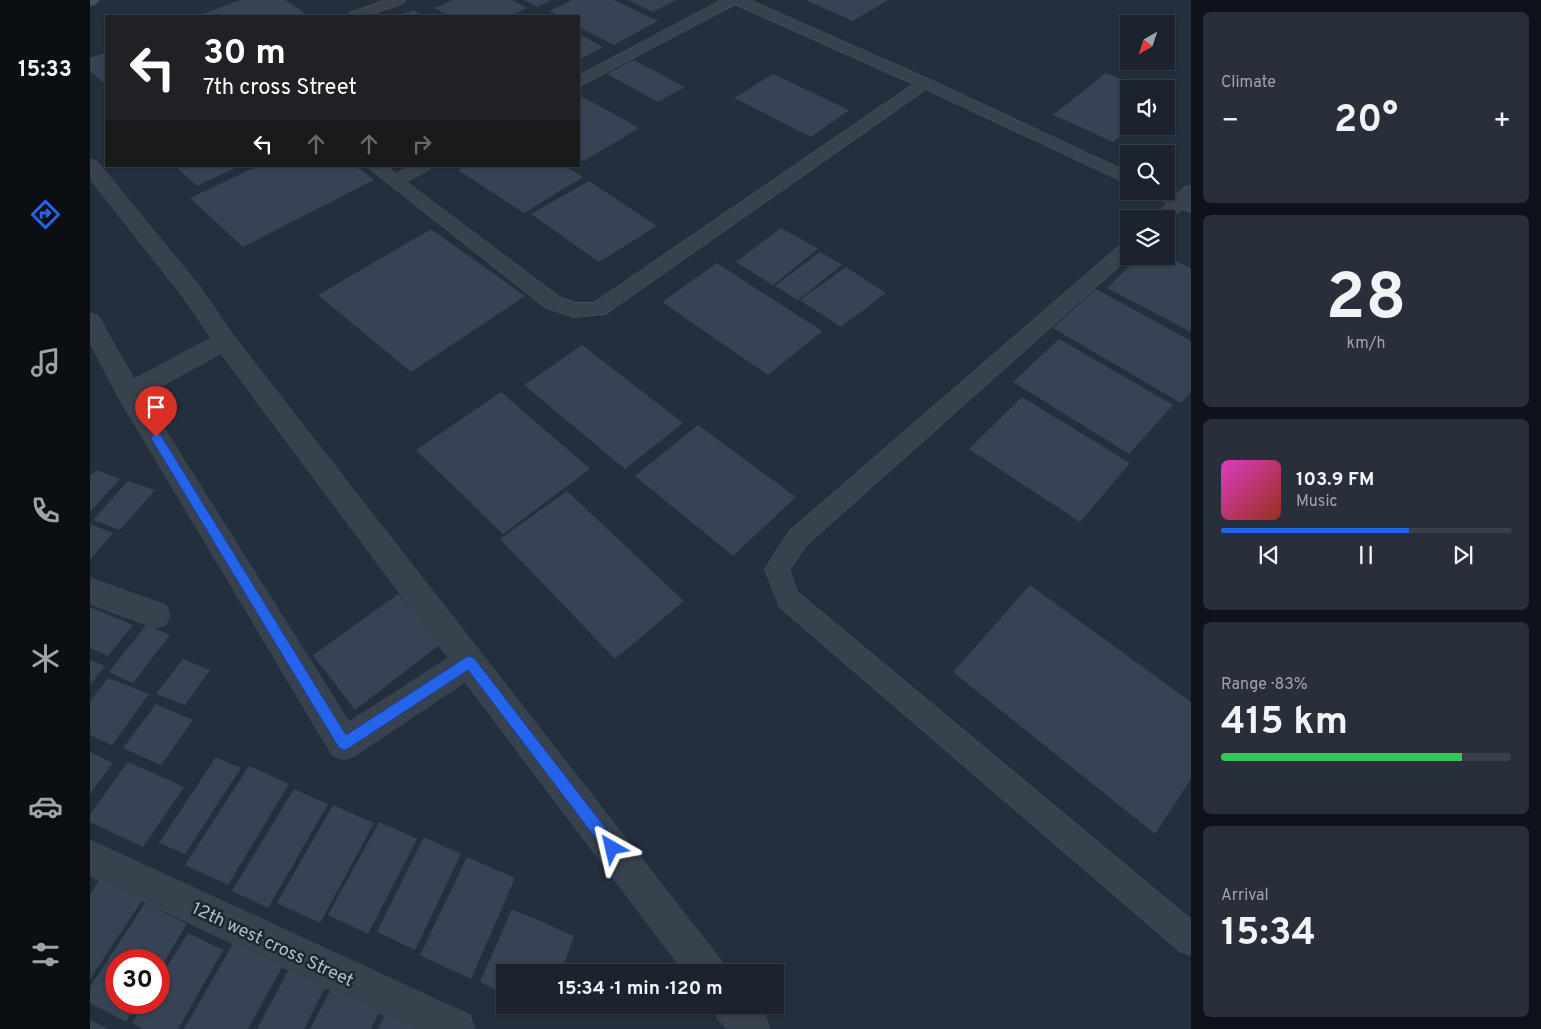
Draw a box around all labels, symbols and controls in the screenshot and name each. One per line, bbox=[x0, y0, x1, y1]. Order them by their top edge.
north arrow bbox=[1120, 15, 1175, 70]
map controls bbox=[1120, 15, 1175, 265]
text: 30 m bbox=[203, 32, 286, 76]
icon: left bbox=[120, 35, 185, 100]
text: 15:33 bbox=[18, 57, 72, 84]
text: Climate bbox=[1221, 73, 1276, 93]
text: 7th cross Street bbox=[203, 75, 357, 102]
button: sound bbox=[1120, 80, 1175, 135]
text: 20° bbox=[1334, 97, 1398, 146]
text: − bbox=[1221, 104, 1239, 140]
text: + bbox=[1493, 104, 1511, 140]
icon: left bbox=[249, 130, 277, 158]
icon: ahead bbox=[302, 130, 330, 158]
icon: ahead bbox=[355, 130, 383, 158]
icon: right bbox=[408, 130, 436, 158]
button: search bbox=[1120, 145, 1175, 200]
icon: directions bbox=[28, 197, 63, 232]
button: layers bbox=[1120, 210, 1175, 265]
text: 28 bbox=[1326, 260, 1406, 342]
text: km/h bbox=[1347, 334, 1385, 354]
icon: music bbox=[28, 345, 63, 380]
pin bbox=[135, 386, 177, 437]
icon: arrive bbox=[142, 393, 170, 421]
text: 103.9 FM bbox=[1296, 468, 1374, 492]
text: Music bbox=[1296, 492, 1337, 512]
icon: phone bbox=[28, 493, 63, 528]
icon: previous bbox=[1255, 541, 1283, 569]
icon: pause bbox=[1352, 541, 1380, 569]
icon: next bbox=[1449, 541, 1477, 569]
icon: climate bbox=[28, 641, 63, 676]
text: Range · 83% bbox=[1221, 675, 1308, 695]
text: 415 km bbox=[1221, 699, 1348, 748]
icon: car bbox=[28, 789, 63, 824]
position arrow bbox=[585, 821, 637, 873]
text: Arrival bbox=[1221, 886, 1269, 906]
street label: 12th west cross Street bbox=[188, 898, 357, 993]
text: 15:34 bbox=[1221, 910, 1316, 959]
icon: filters bbox=[28, 937, 63, 972]
speed limit sign: 30 bbox=[105, 949, 170, 1014]
text: 15:34 · 1 min · 120 m bbox=[557, 977, 723, 1001]

